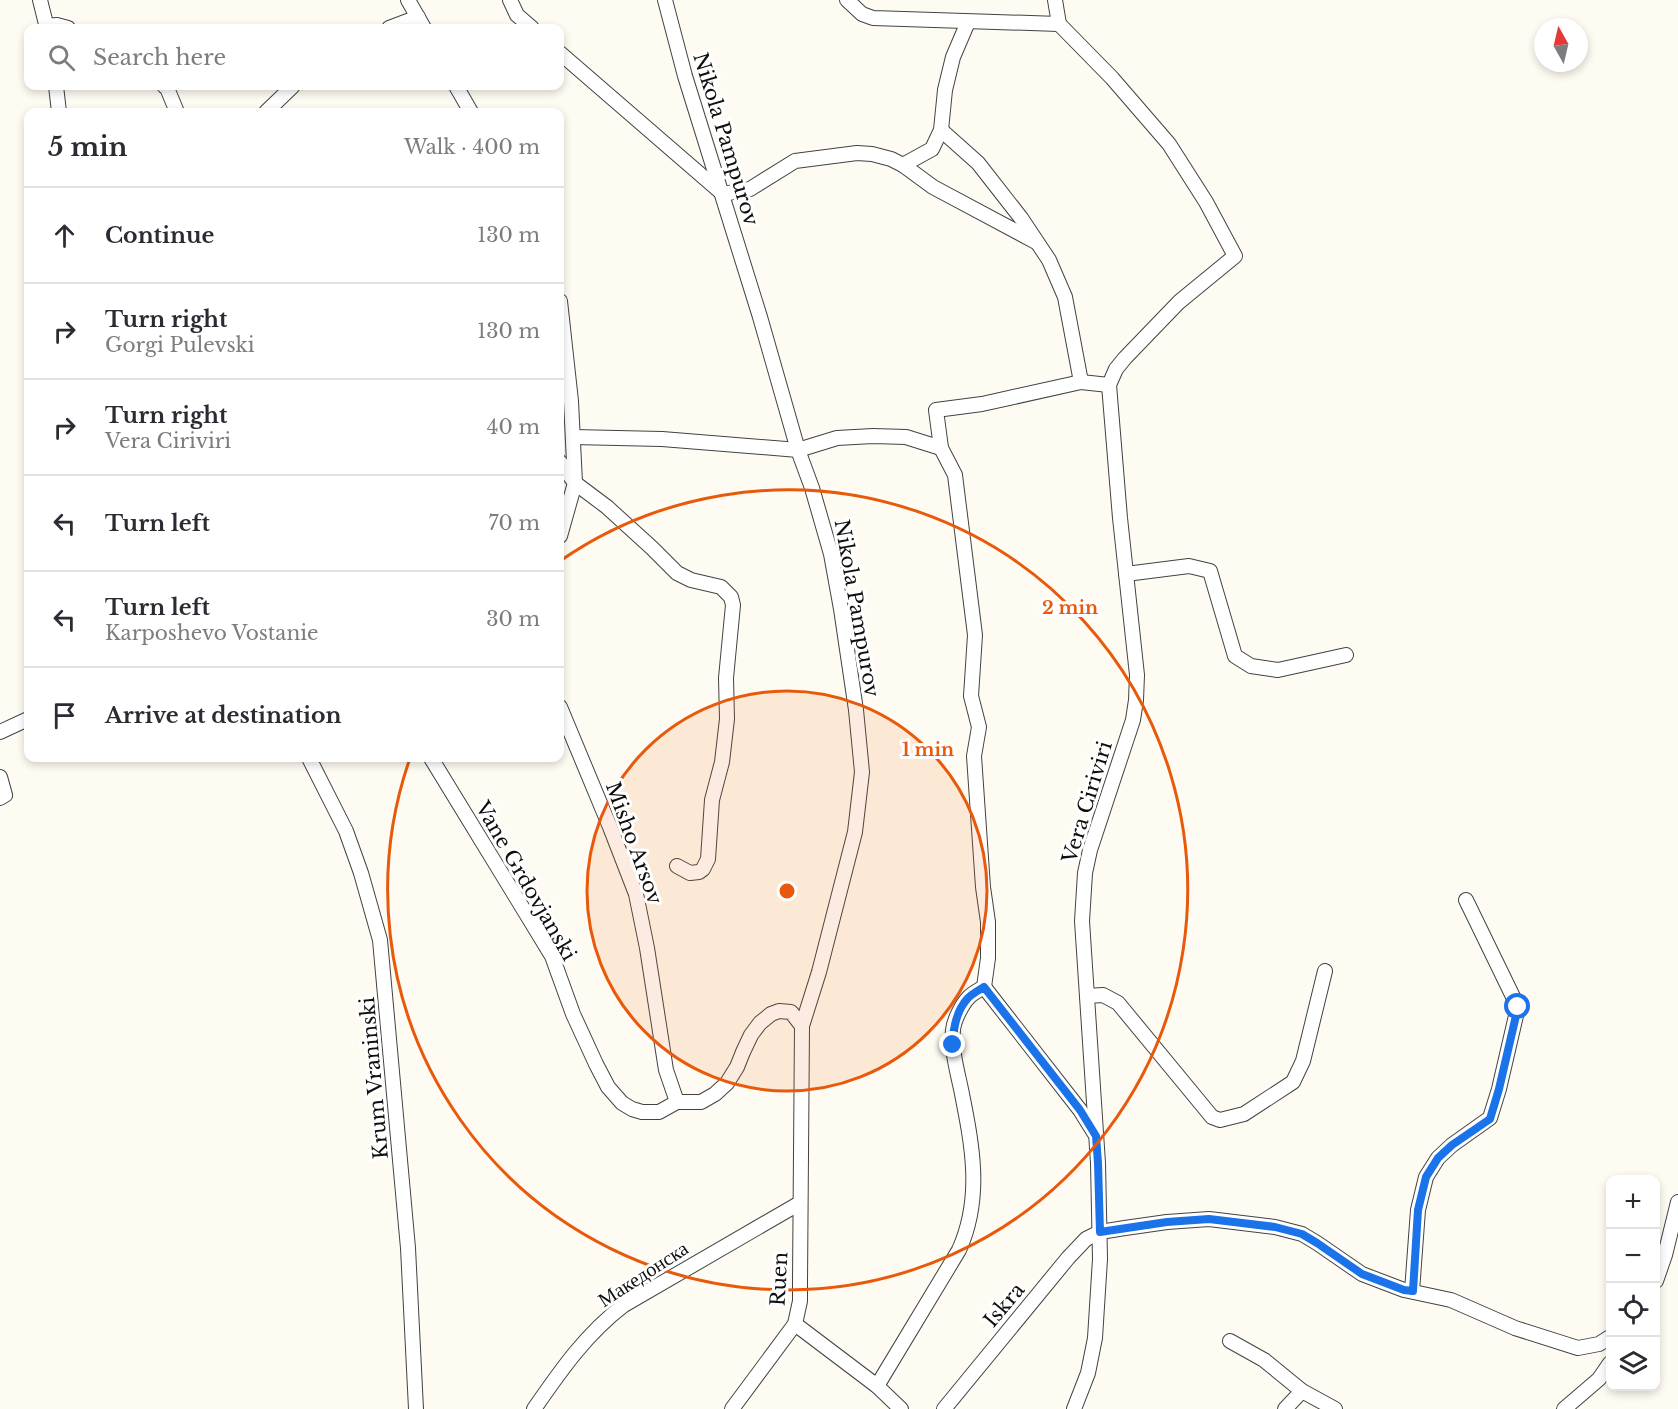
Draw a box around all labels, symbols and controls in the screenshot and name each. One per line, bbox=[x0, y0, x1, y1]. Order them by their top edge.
north arrow bbox=[1534, 18, 1588, 72]
search box bbox=[24, 24, 564, 90]
icon: search bbox=[45, 41, 78, 74]
text: Search here bbox=[93, 44, 226, 71]
street label: Nikola Pampurov bbox=[688, 50, 764, 228]
text: 5 min bbox=[48, 131, 127, 163]
text: Walk · 400 m bbox=[404, 135, 540, 159]
icon: ahead bbox=[48, 219, 81, 252]
text: Continue bbox=[105, 222, 214, 249]
text: 130 m bbox=[477, 223, 540, 247]
text: Turn right bbox=[105, 306, 227, 333]
icon: right bbox=[48, 315, 81, 348]
text: 130 m bbox=[477, 319, 540, 343]
text: Gorgi Pulevski bbox=[105, 333, 255, 357]
text: Turn right bbox=[105, 402, 227, 429]
icon: right bbox=[48, 411, 81, 444]
text: 40 m bbox=[487, 415, 540, 439]
text: Vera Ciriviri bbox=[105, 429, 231, 453]
icon: left bbox=[48, 507, 81, 540]
text: Turn left bbox=[105, 510, 210, 537]
text: 70 m bbox=[488, 511, 540, 535]
street label: Nikola Pampurov bbox=[830, 517, 884, 699]
text: Turn left bbox=[105, 594, 210, 621]
text: 2 min bbox=[1042, 597, 1098, 619]
icon: left bbox=[48, 603, 81, 636]
text: 30 m bbox=[486, 607, 540, 631]
text: Karposhevo Vostanie bbox=[105, 621, 319, 645]
icon: arrive bbox=[48, 699, 81, 732]
text: Arrive at destination bbox=[105, 702, 342, 729]
street label: Vera Ciriviri bbox=[1057, 738, 1117, 867]
text: 1 min bbox=[902, 739, 954, 761]
street label: Misho Arsov bbox=[601, 779, 667, 907]
street label: Vane Grdovjanski bbox=[470, 796, 582, 965]
centre of rings bbox=[777, 881, 797, 901]
route start bbox=[1504, 993, 1530, 1019]
street label: Krum Vraninski bbox=[355, 996, 393, 1160]
route end bbox=[939, 1031, 965, 1057]
map controls bbox=[1606, 1175, 1660, 1391]
button: + bbox=[1606, 1175, 1660, 1229]
button: − bbox=[1606, 1229, 1660, 1283]
street label: Македонска bbox=[593, 1236, 693, 1312]
street label: Ruen bbox=[766, 1251, 792, 1307]
street label: Iskra bbox=[979, 1277, 1030, 1332]
button: locate bbox=[1606, 1283, 1660, 1337]
button: layers bbox=[1606, 1337, 1660, 1391]

